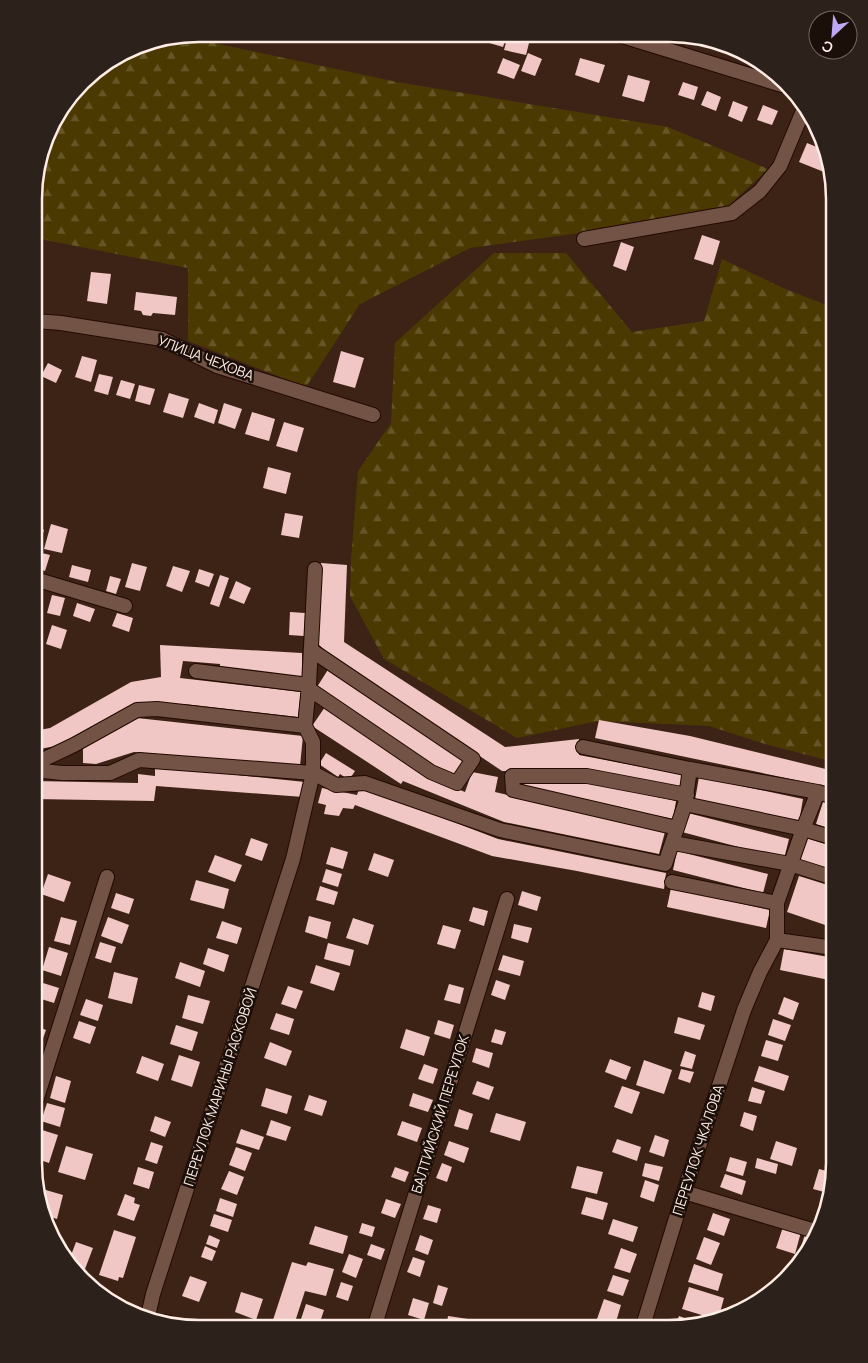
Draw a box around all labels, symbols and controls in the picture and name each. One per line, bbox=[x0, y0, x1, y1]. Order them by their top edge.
north arrow bbox=[808, 10, 858, 60]
text: С bbox=[818, 36, 836, 58]
street label: УЛИЦА ЧЕХОВА bbox=[155, 330, 257, 385]
street label: ПЕРЕУЛОК МАРИНЫ РАСКОВОЙ bbox=[178, 985, 261, 1189]
street label: БАЛТИЙСКИЙ ПЕРЕУЛОК bbox=[406, 1031, 473, 1196]
street label: ПЕРЕУЛОК ЧКАЛОВА bbox=[667, 1082, 728, 1218]

